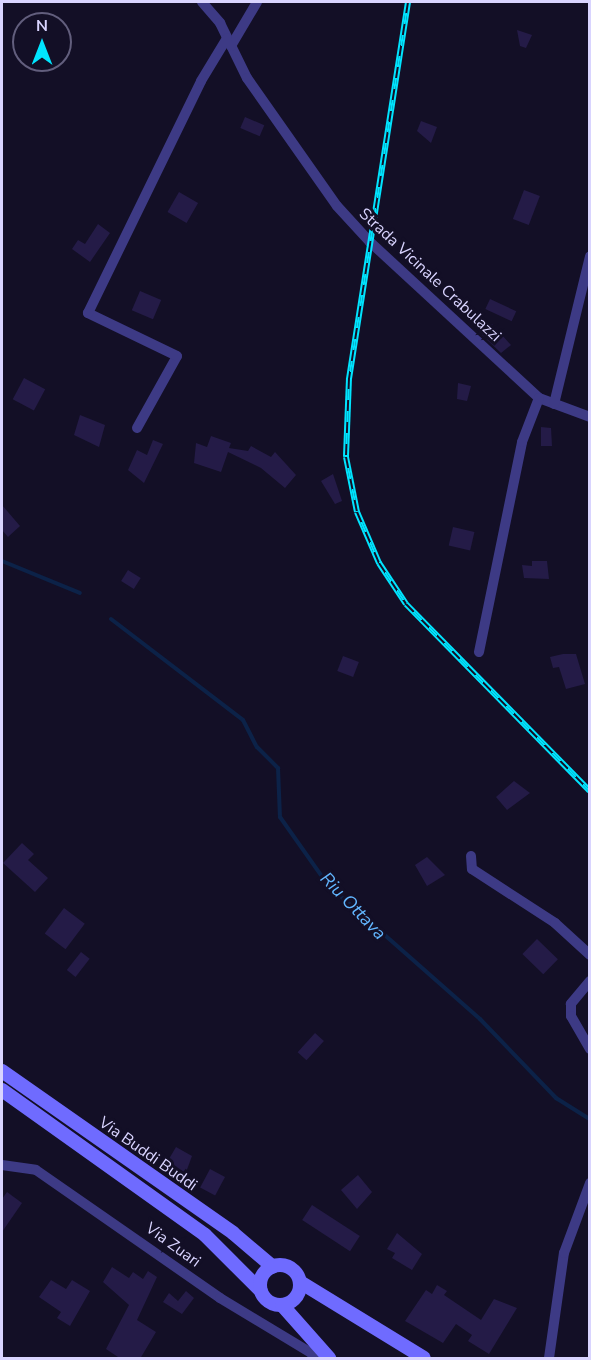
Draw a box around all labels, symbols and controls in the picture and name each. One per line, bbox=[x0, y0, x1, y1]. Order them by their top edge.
north arrow bbox=[12, 12, 72, 72]
text: N bbox=[36, 15, 48, 37]
street label: Strada Vicinale Crabulazzi bbox=[355, 204, 505, 346]
water label: Riu Ottava bbox=[316, 868, 390, 944]
street label: Via Buddi Buddi bbox=[95, 1113, 201, 1195]
street label: Via Zuari bbox=[142, 1219, 204, 1271]

